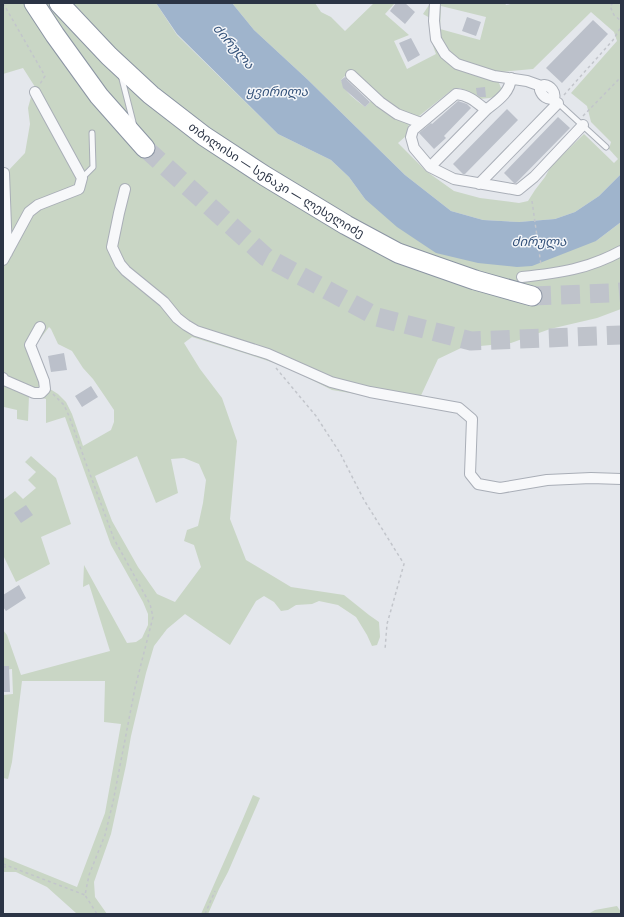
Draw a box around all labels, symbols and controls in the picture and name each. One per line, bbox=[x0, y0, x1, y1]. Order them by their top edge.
water label: ძირულა bbox=[209, 19, 259, 73]
water label: ყვირილა bbox=[246, 82, 309, 100]
street label: თბილისი — სენაკი — ლესელიძე bbox=[185, 118, 368, 241]
water label: ძირულა bbox=[512, 232, 567, 250]

